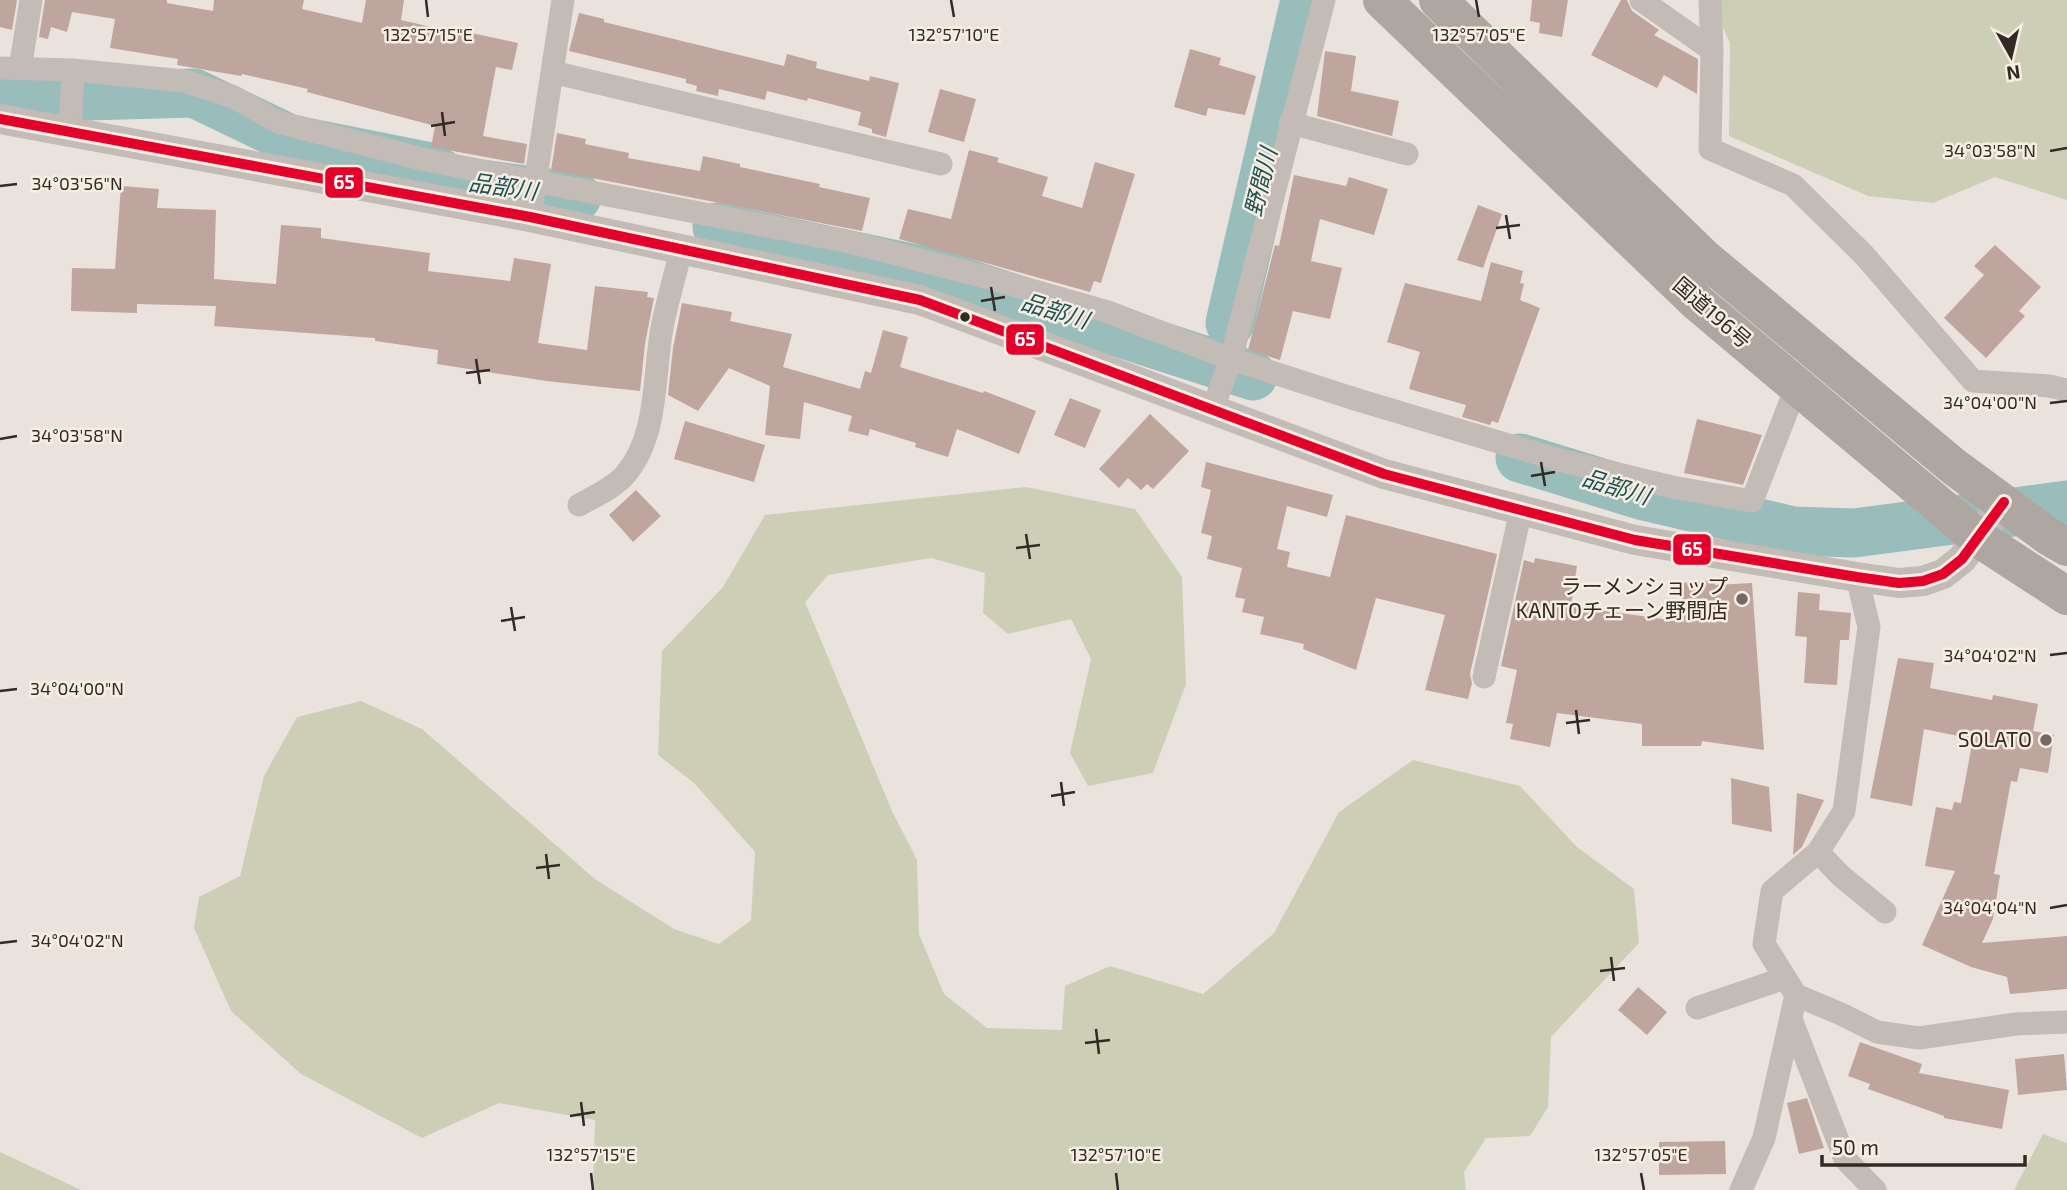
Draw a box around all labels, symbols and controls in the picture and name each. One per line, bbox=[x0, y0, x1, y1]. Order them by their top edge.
north arrow bbox=[1976, 21, 2046, 91]
text: 132°57'15"E bbox=[383, 23, 473, 45]
text: 132°57'10"E bbox=[909, 23, 999, 45]
text: 132°57'05"E bbox=[1432, 23, 1526, 45]
text: N bbox=[2005, 61, 2022, 86]
text: 34°03'58"N bbox=[1944, 139, 2036, 161]
water label: 野間川 bbox=[1238, 142, 1283, 219]
line badge: 65 bbox=[324, 166, 364, 199]
water label: 品部川 bbox=[467, 167, 542, 205]
text: 65 bbox=[333, 170, 355, 193]
text: 34°03'56"N bbox=[31, 172, 123, 194]
street label: 国道196号 bbox=[1669, 271, 1757, 353]
water label: 品部川 bbox=[1018, 287, 1095, 334]
unlabelled marker bbox=[958, 310, 972, 324]
line badge: 65 bbox=[1005, 323, 1045, 356]
text: 65 bbox=[1014, 327, 1036, 350]
text: 34°04'00"N bbox=[1943, 391, 2037, 413]
text: 34°03'58"N bbox=[31, 424, 123, 446]
water label: 品部川 bbox=[1579, 463, 1656, 510]
line badge: 65 bbox=[1672, 533, 1712, 566]
text: 65 bbox=[1681, 537, 1703, 560]
place label: ラーメンショップ KANTOチェーン野間店 bbox=[1516, 573, 1728, 622]
marker: ラーメンショップ KANTOチェーン野間店 bbox=[1734, 591, 1750, 607]
text: 34°04'02"N bbox=[1943, 644, 2037, 666]
text: 34°04'00"N bbox=[30, 677, 124, 699]
place label: SOLATO bbox=[1958, 726, 2032, 751]
marker: SOLATO bbox=[2038, 732, 2054, 748]
text: 34°04'04"N bbox=[1943, 896, 2037, 918]
text: 34°04'02"N bbox=[30, 929, 124, 951]
scale bar bbox=[1822, 1124, 2025, 1168]
text: 50 m bbox=[1832, 1134, 1879, 1159]
text: 132°57'15"E bbox=[546, 1143, 636, 1165]
text: 132°57'10"E bbox=[1071, 1143, 1161, 1165]
text: 132°57'05"E bbox=[1594, 1143, 1688, 1165]

